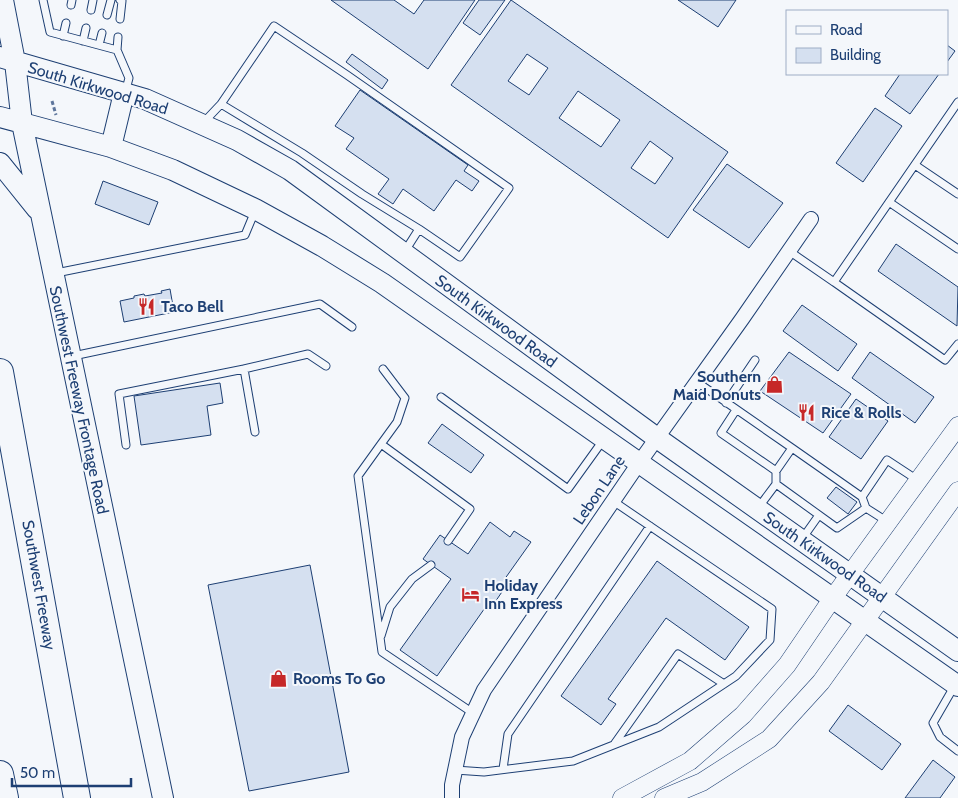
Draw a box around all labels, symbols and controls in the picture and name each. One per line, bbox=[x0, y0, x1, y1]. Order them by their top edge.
legend bbox=[786, 10, 948, 75]
text: Road bbox=[830, 21, 863, 39]
text: Building bbox=[830, 46, 881, 64]
street label: South Kirkwood Road bbox=[26, 58, 170, 118]
street label: South Kirkwood Road bbox=[432, 271, 560, 371]
street label: Southwest Freeway Frontage Road bbox=[45, 284, 113, 516]
restaurant icon: Taco Bell bbox=[137, 296, 157, 316]
place label: Taco Bell bbox=[161, 297, 224, 316]
place label: Southern Maid Donuts bbox=[673, 367, 761, 404]
shop icon: Southern Maid Donuts bbox=[765, 375, 785, 395]
restaurant icon: Rice & Rolls bbox=[797, 402, 817, 422]
place label: Rice & Rolls bbox=[821, 403, 902, 422]
street label: Lebon Lane bbox=[569, 452, 629, 528]
street label: South Kirkwood Road bbox=[760, 507, 890, 607]
street label: Southwest Freeway bbox=[18, 519, 60, 651]
place label: Holiday Inn Express bbox=[484, 576, 563, 613]
hotel icon: Holiday Inn Express bbox=[460, 584, 480, 604]
shop icon: Rooms To Go bbox=[269, 668, 289, 688]
place label: Rooms To Go bbox=[293, 669, 385, 688]
scale bar bbox=[12, 756, 131, 788]
text: 50 m bbox=[20, 764, 55, 782]

